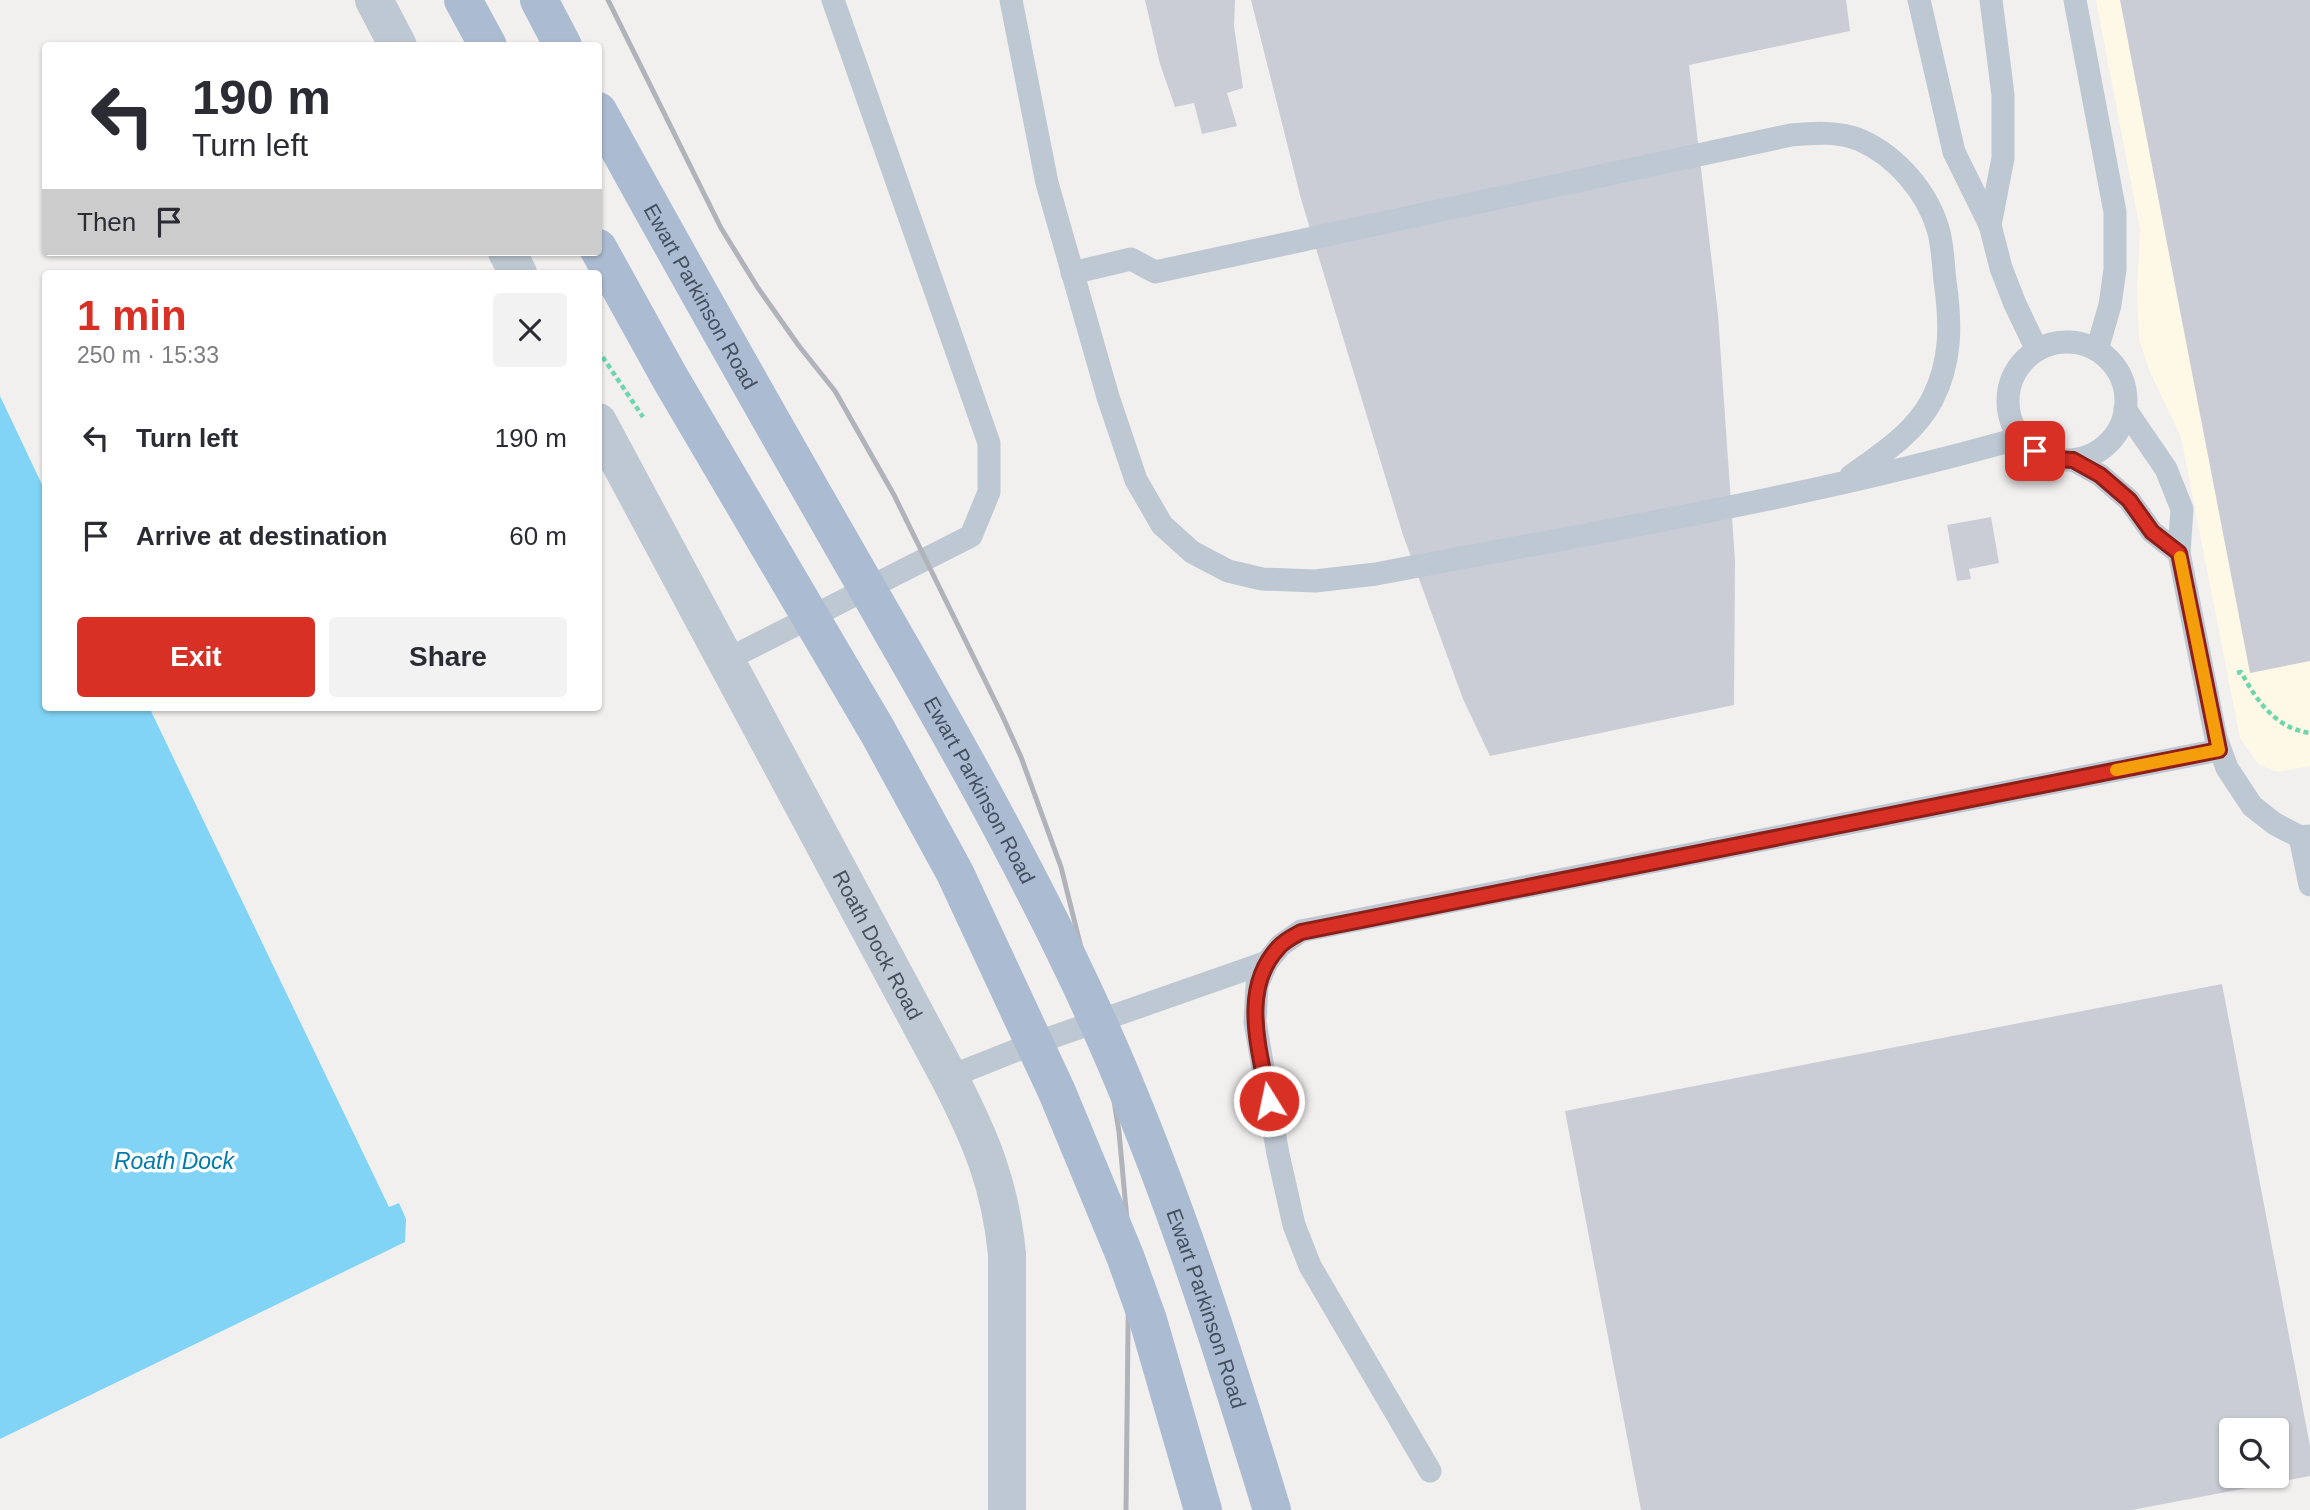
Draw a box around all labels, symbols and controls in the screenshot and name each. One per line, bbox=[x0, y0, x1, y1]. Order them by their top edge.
icon: left bbox=[77, 70, 168, 161]
text: 190 m bbox=[192, 70, 331, 124]
text: Turn left bbox=[192, 127, 308, 163]
street label: Ewart Parkinson Road bbox=[640, 199, 762, 393]
icon: arrive bbox=[150, 203, 188, 241]
text: Then bbox=[77, 207, 136, 237]
text: 1 min bbox=[77, 292, 187, 339]
button: close bbox=[493, 293, 567, 367]
text: 250 m · 15:33 bbox=[77, 342, 219, 368]
icon: left bbox=[77, 419, 115, 457]
pin bbox=[2005, 421, 2065, 481]
text: Turn left bbox=[136, 423, 238, 453]
text: 190 m bbox=[495, 423, 567, 453]
icon: arrive bbox=[2016, 432, 2054, 470]
icon: arrive bbox=[77, 517, 115, 555]
text: Arrive at destination bbox=[136, 521, 387, 551]
text: 60 m bbox=[509, 521, 567, 551]
button: Exit bbox=[77, 617, 315, 697]
button: Share bbox=[329, 617, 567, 697]
street label: Ewart Parkinson Road bbox=[920, 692, 1040, 887]
street label: Roath Dock Road bbox=[829, 866, 927, 1023]
position arrow bbox=[1232, 1064, 1306, 1138]
water label: Roath Dock bbox=[114, 1148, 236, 1174]
street label: Ewart Parkinson Road bbox=[1163, 1205, 1251, 1411]
map controls bbox=[2219, 1418, 2289, 1488]
button: search bbox=[2219, 1418, 2289, 1488]

